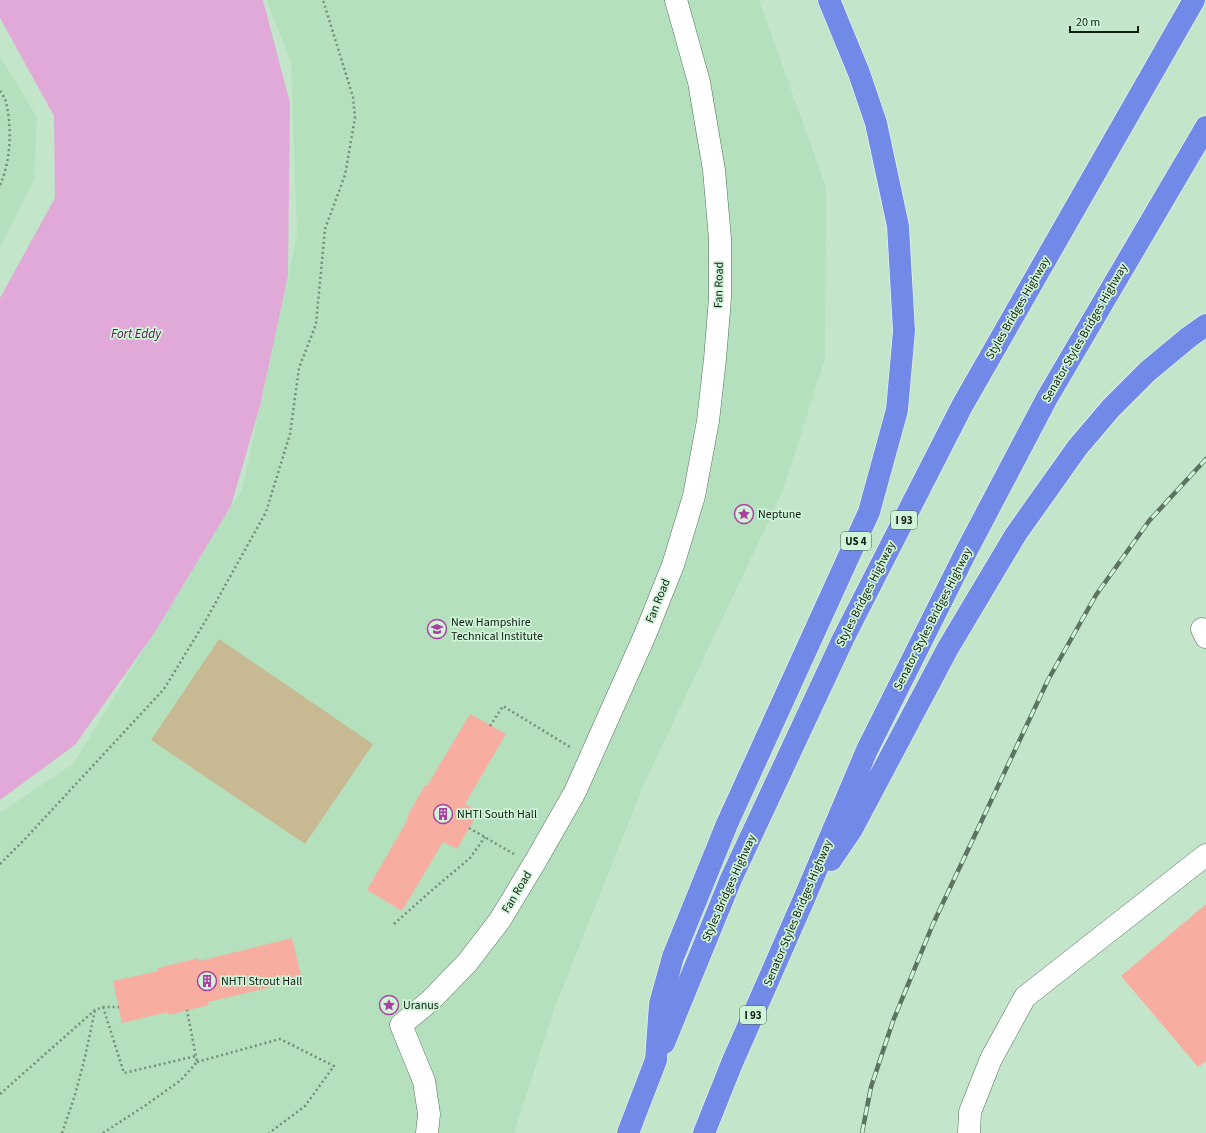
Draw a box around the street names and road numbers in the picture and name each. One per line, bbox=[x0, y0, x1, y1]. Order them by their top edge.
street label: Styles Bridges Highway bbox=[982, 253, 1055, 362]
street label: Senator Styles Bridges Highway bbox=[1038, 260, 1132, 405]
street label: Fan Road bbox=[710, 262, 728, 308]
road number: I 93 bbox=[891, 511, 917, 529]
road number: US 4 bbox=[841, 532, 871, 550]
street label: Styles Bridges Highway bbox=[832, 538, 900, 649]
street label: Senator Styles Bridges Highway bbox=[890, 545, 977, 693]
street label: Fan Road bbox=[641, 576, 675, 626]
street label: Styles Bridges Highway bbox=[698, 831, 760, 944]
street label: Senator Styles Bridges Highway bbox=[759, 837, 837, 989]
street label: Fan Road bbox=[498, 868, 536, 916]
road number: I 93 bbox=[740, 1006, 766, 1024]

